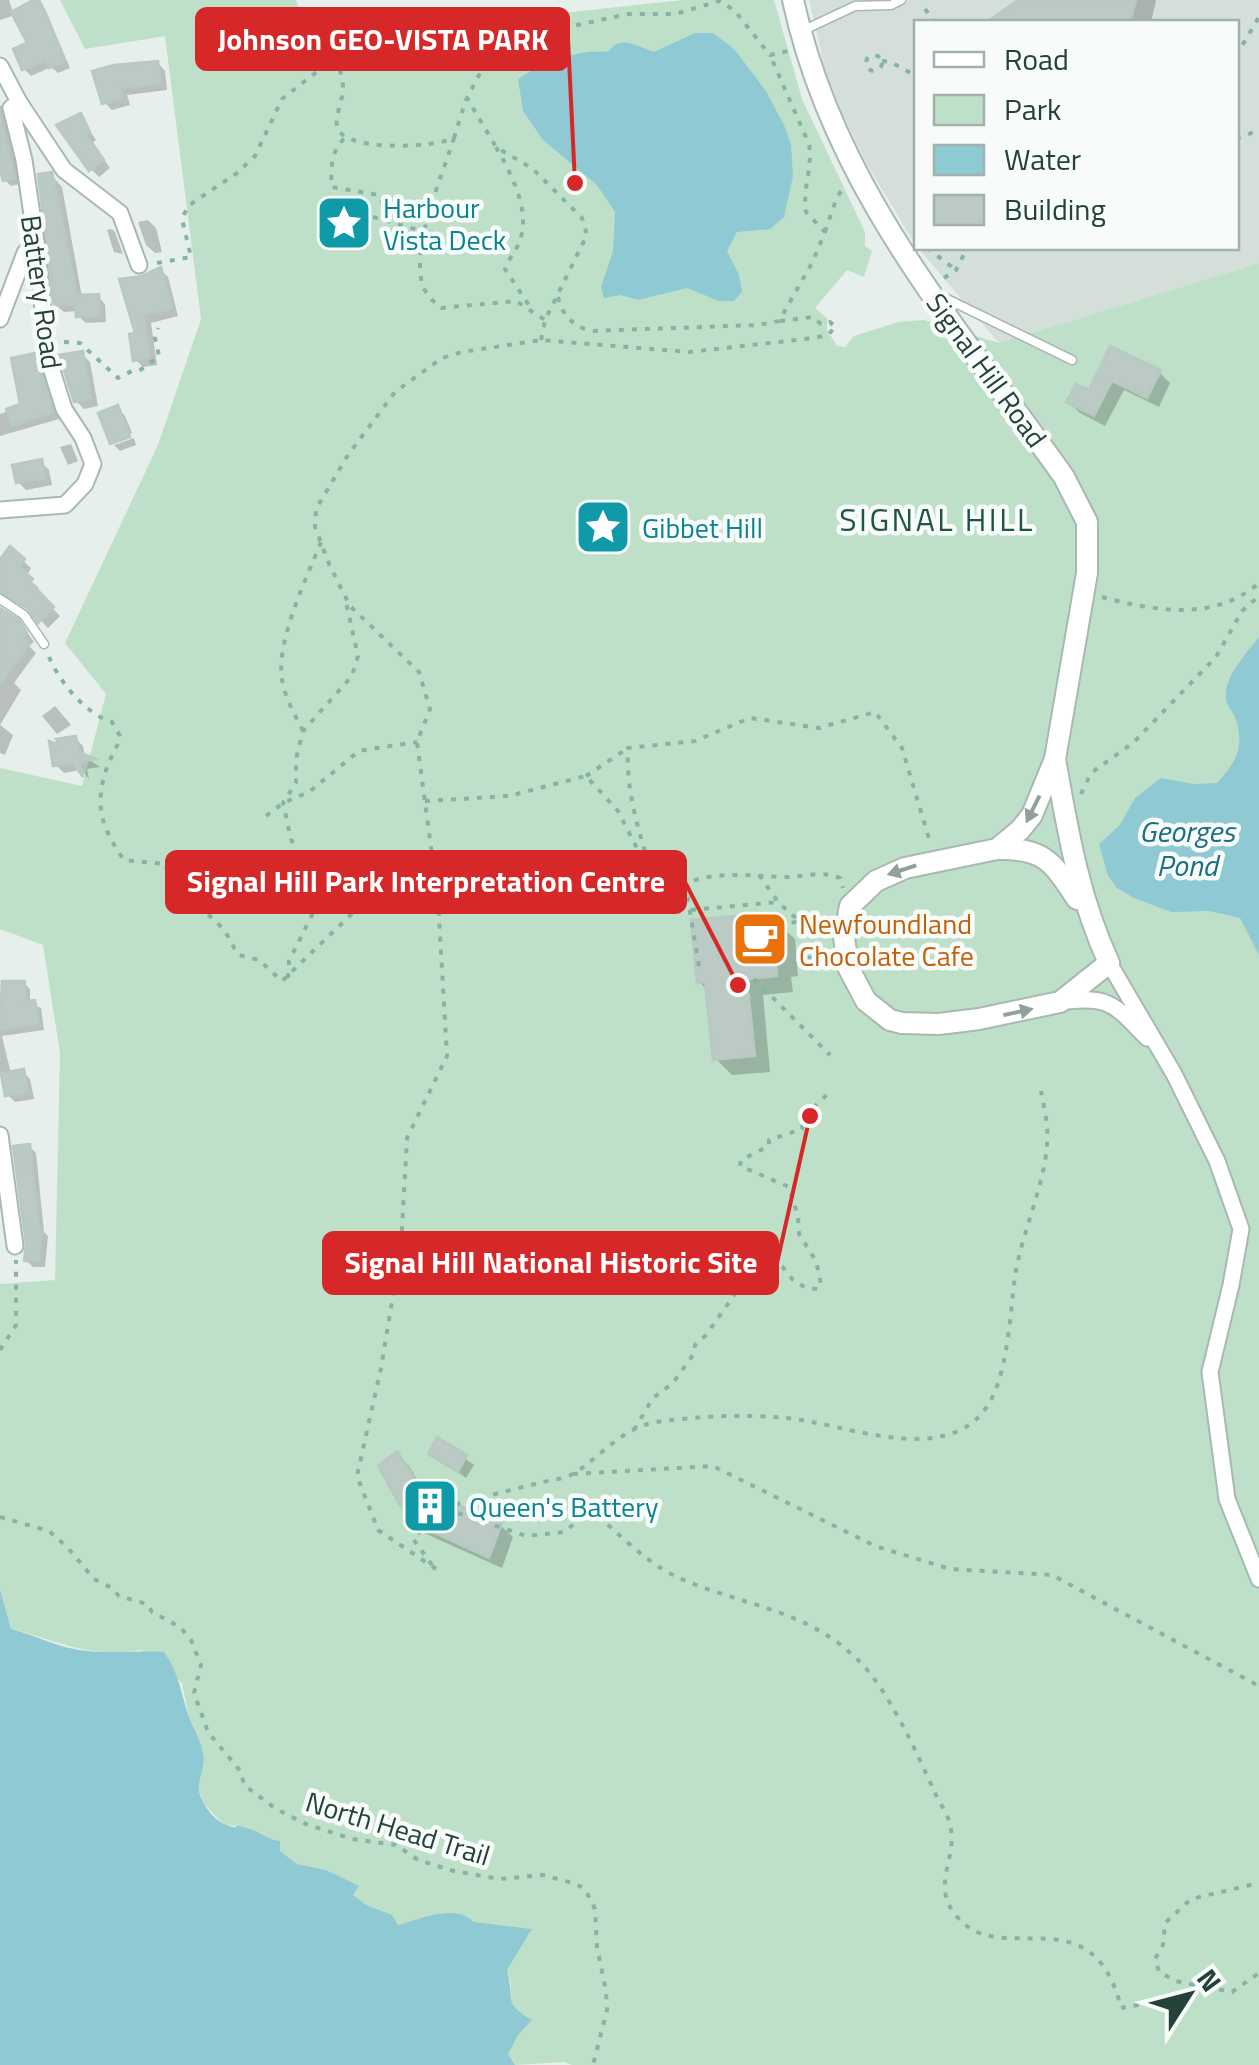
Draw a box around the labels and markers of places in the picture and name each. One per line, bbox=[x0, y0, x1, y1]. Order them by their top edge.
callout: Johnson GEO-VISTA PARK bbox=[197, 9, 568, 69]
place label: Harbour Vista Deck bbox=[383, 186, 506, 261]
place icon: Harbour Vista Deck bbox=[314, 193, 374, 253]
place icon: Gibbet Hill bbox=[573, 497, 633, 557]
place label: Gibbet Hill bbox=[642, 506, 763, 549]
callout: Signal Hill Park Interpretation Centre bbox=[167, 852, 685, 912]
place label: Newfoundland Chocolate Cafe bbox=[799, 902, 974, 977]
cafe icon: Newfoundland Chocolate Cafe bbox=[730, 909, 790, 969]
callout: Signal Hill National Historic Site bbox=[324, 1233, 777, 1293]
building icon: Queen's Battery bbox=[400, 1476, 460, 1536]
place label: Queen's Battery bbox=[469, 1485, 658, 1528]

